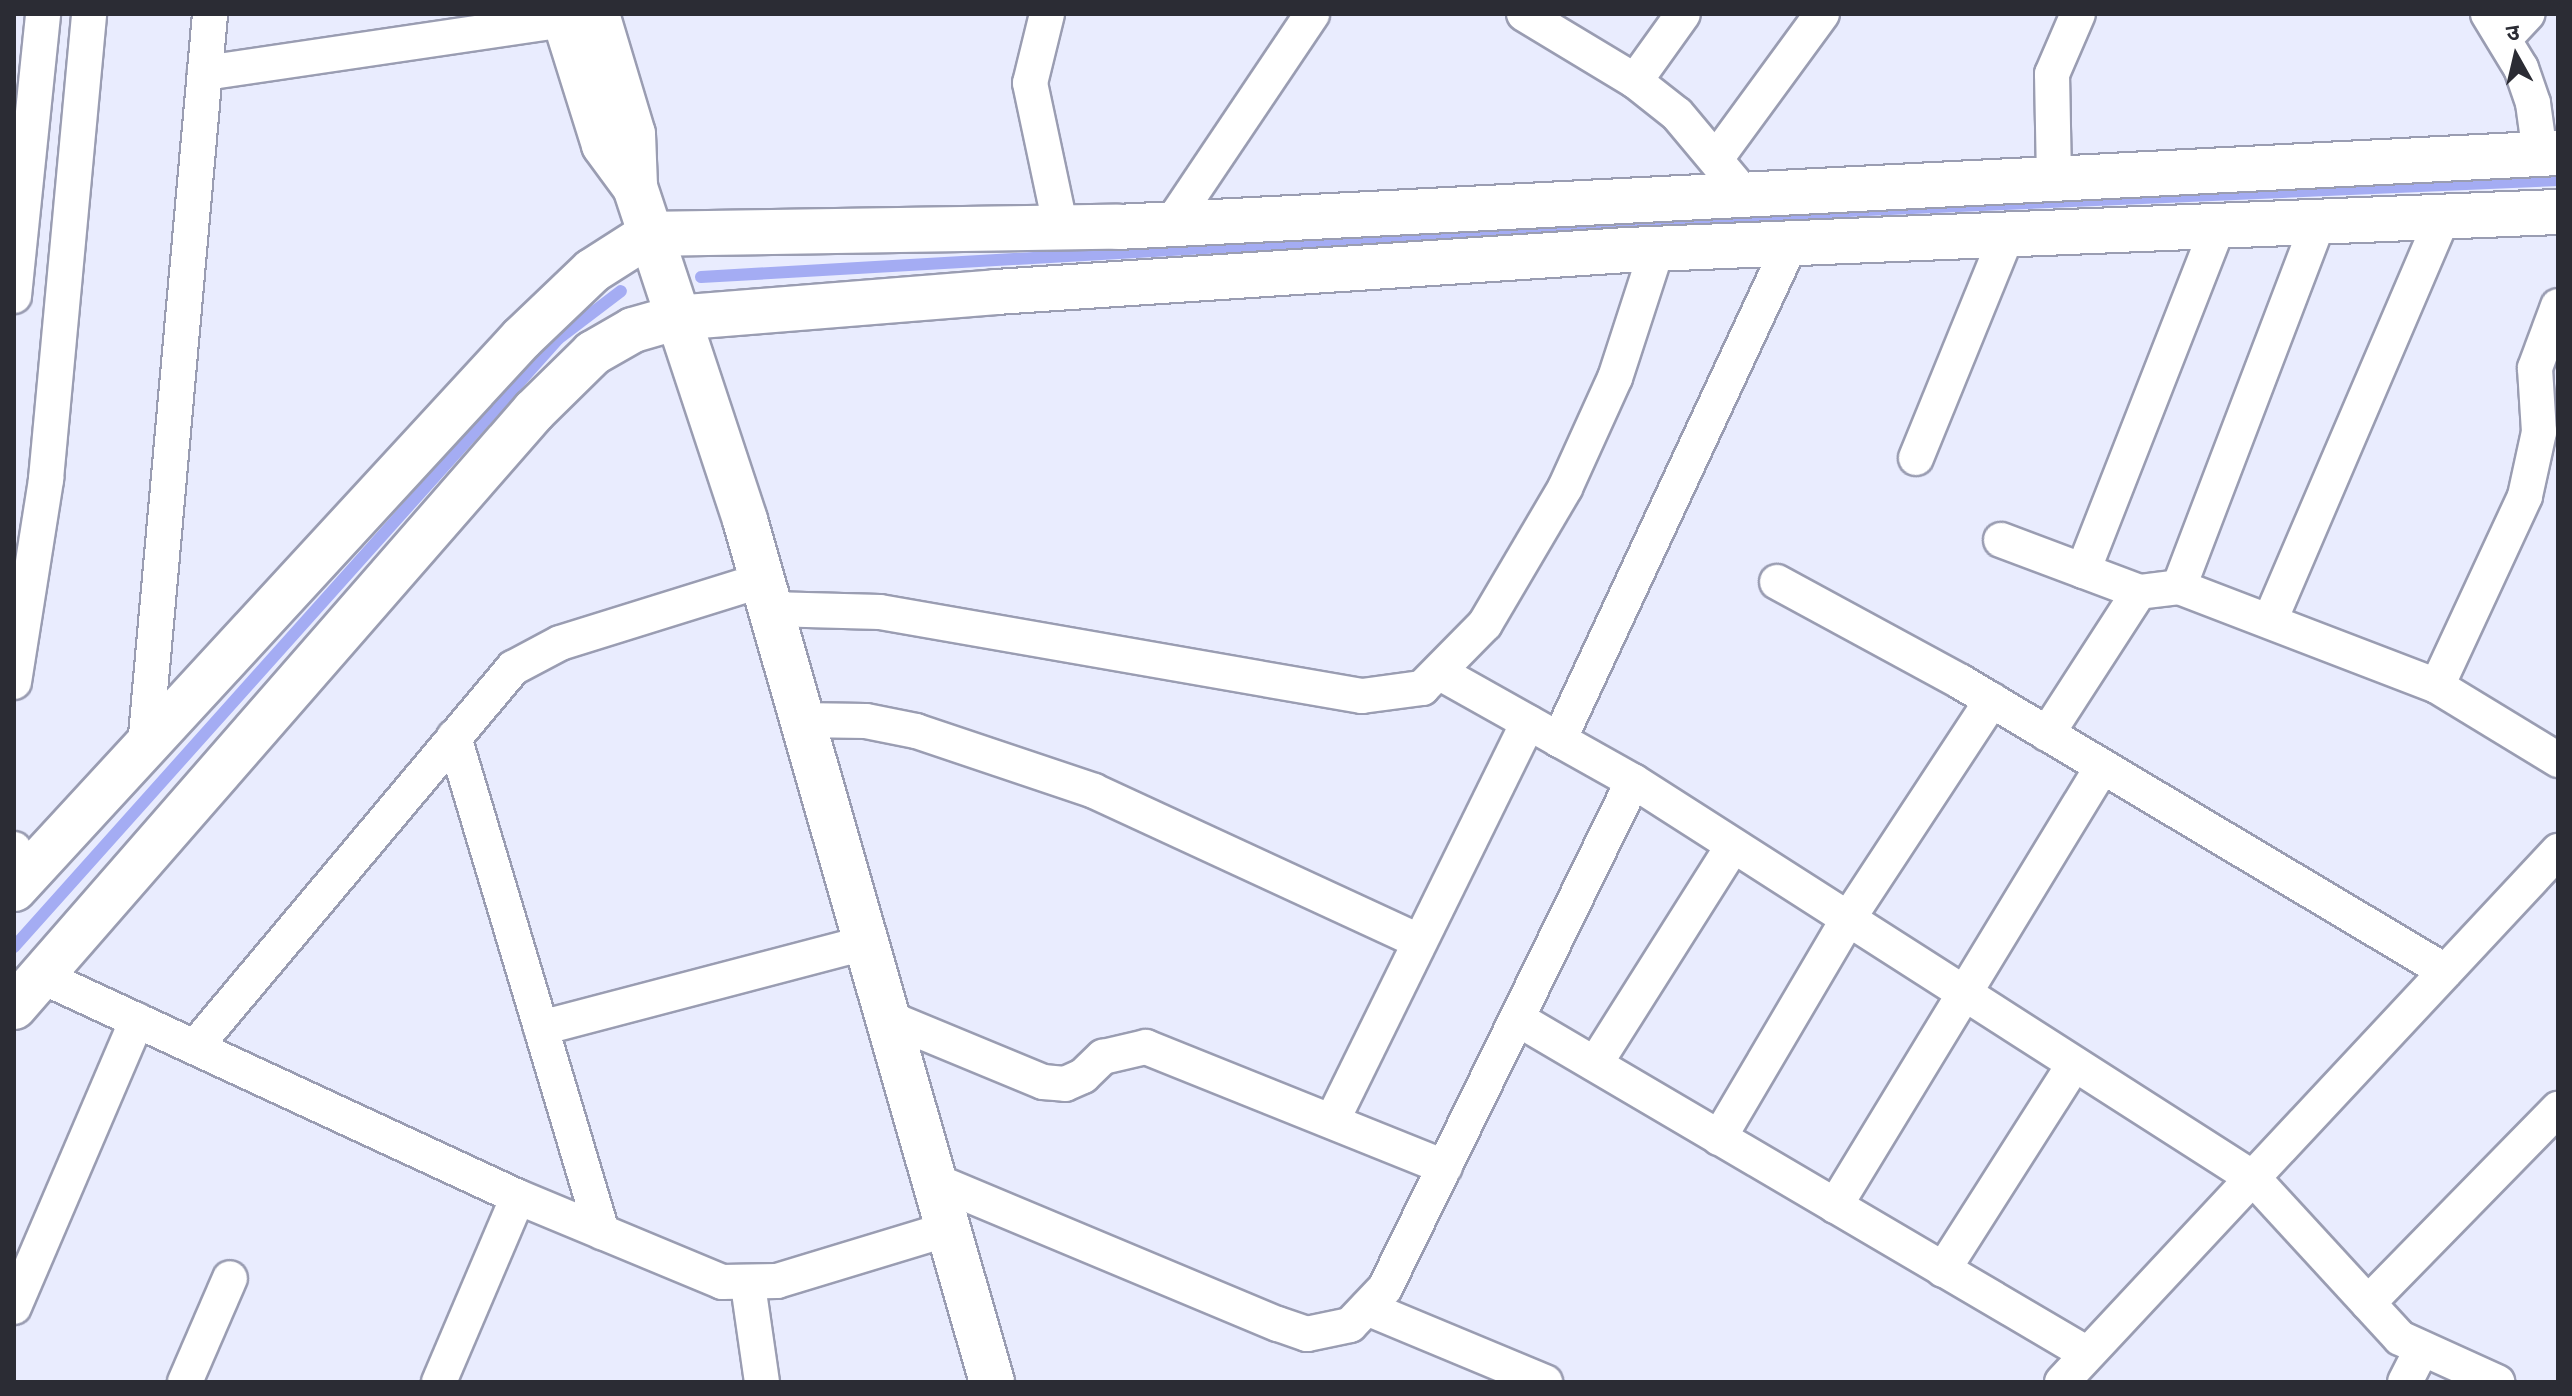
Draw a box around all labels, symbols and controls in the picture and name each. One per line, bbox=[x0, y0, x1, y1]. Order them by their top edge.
north arrow bbox=[2476, 16, 2556, 96]
text: उ bbox=[2504, 17, 2521, 47]

